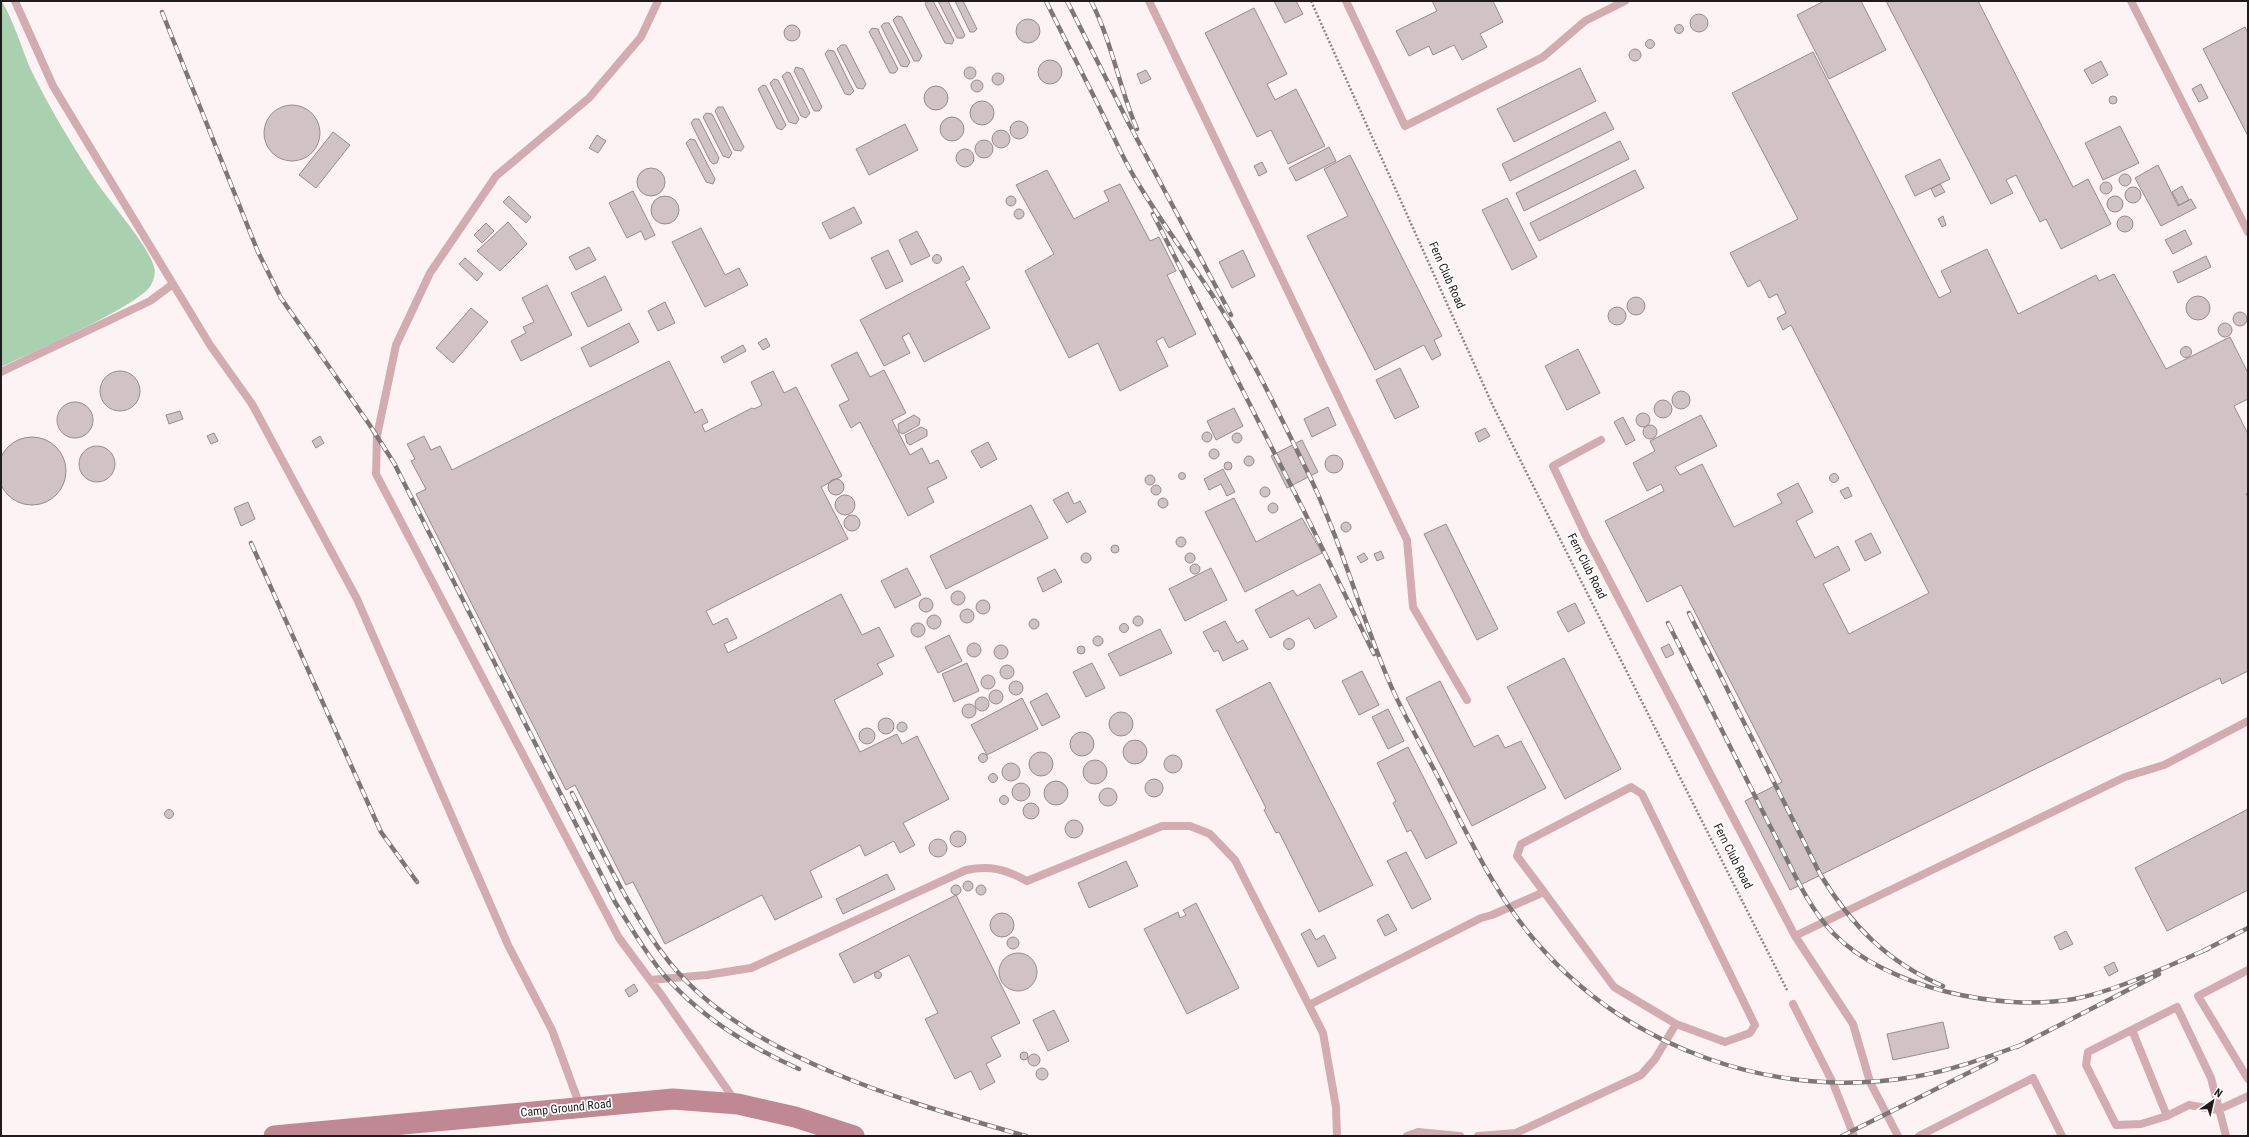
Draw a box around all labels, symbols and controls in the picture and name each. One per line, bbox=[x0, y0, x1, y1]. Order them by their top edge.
street label: Fern Club Road bbox=[1426, 239, 1468, 311]
street label: Fern Club Road bbox=[1565, 531, 1610, 601]
street label: Fern Club Road bbox=[1711, 821, 1756, 891]
north arrow bbox=[2193, 1081, 2233, 1121]
text: N bbox=[2212, 1086, 2225, 1101]
street label: Camp Ground Road bbox=[520, 1096, 612, 1120]

